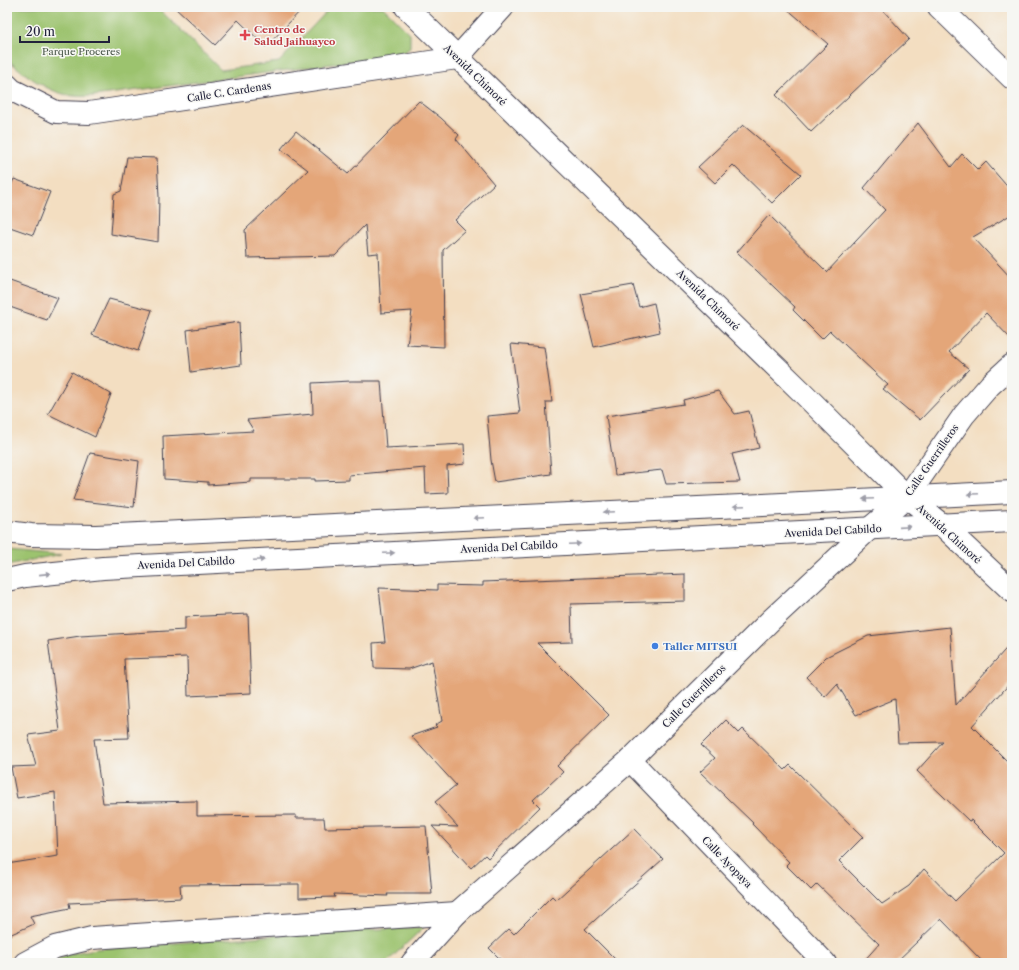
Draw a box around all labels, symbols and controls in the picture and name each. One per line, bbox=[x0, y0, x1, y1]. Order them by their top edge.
scale bar bbox=[20, 18, 109, 44]
place label: Centro de Salud Jaihuayco bbox=[254, 23, 335, 48]
text: 20 m bbox=[26, 24, 55, 39]
marker: Centro de Salud Jaihuayco bbox=[239, 29, 251, 41]
street label: Avenida Chimoré bbox=[440, 41, 510, 109]
park label: Parque Proceres bbox=[42, 45, 120, 58]
street label: Calle C. Cardenas bbox=[186, 79, 272, 105]
street label: Avenida Chimoré bbox=[673, 266, 743, 334]
street label: Calle Guerrilleros bbox=[902, 422, 962, 498]
one-way arrow bbox=[966, 491, 979, 497]
one-way arrow bbox=[862, 496, 874, 503]
street label: Avenida Chimoré bbox=[913, 501, 984, 567]
one-way arrow bbox=[733, 503, 745, 510]
one-way arrow bbox=[603, 509, 615, 516]
one-way arrow bbox=[473, 515, 485, 522]
street label: Avenida Del Cabildo bbox=[783, 522, 882, 540]
one-way arrow bbox=[899, 523, 911, 530]
street label: Avenida Del Cabildo bbox=[459, 538, 558, 556]
one-way arrow bbox=[569, 541, 581, 548]
one-way arrow bbox=[383, 550, 395, 557]
street label: Avenida Del Cabildo bbox=[136, 554, 235, 572]
one-way arrow bbox=[253, 556, 265, 563]
one-way arrow bbox=[39, 571, 52, 577]
place label: Taller MITSUI bbox=[663, 640, 737, 653]
marker: Taller MITSUI bbox=[650, 641, 660, 651]
street label: Calle Guerrilleros bbox=[659, 661, 729, 731]
street label: Calle Ayopaya bbox=[699, 833, 755, 891]

